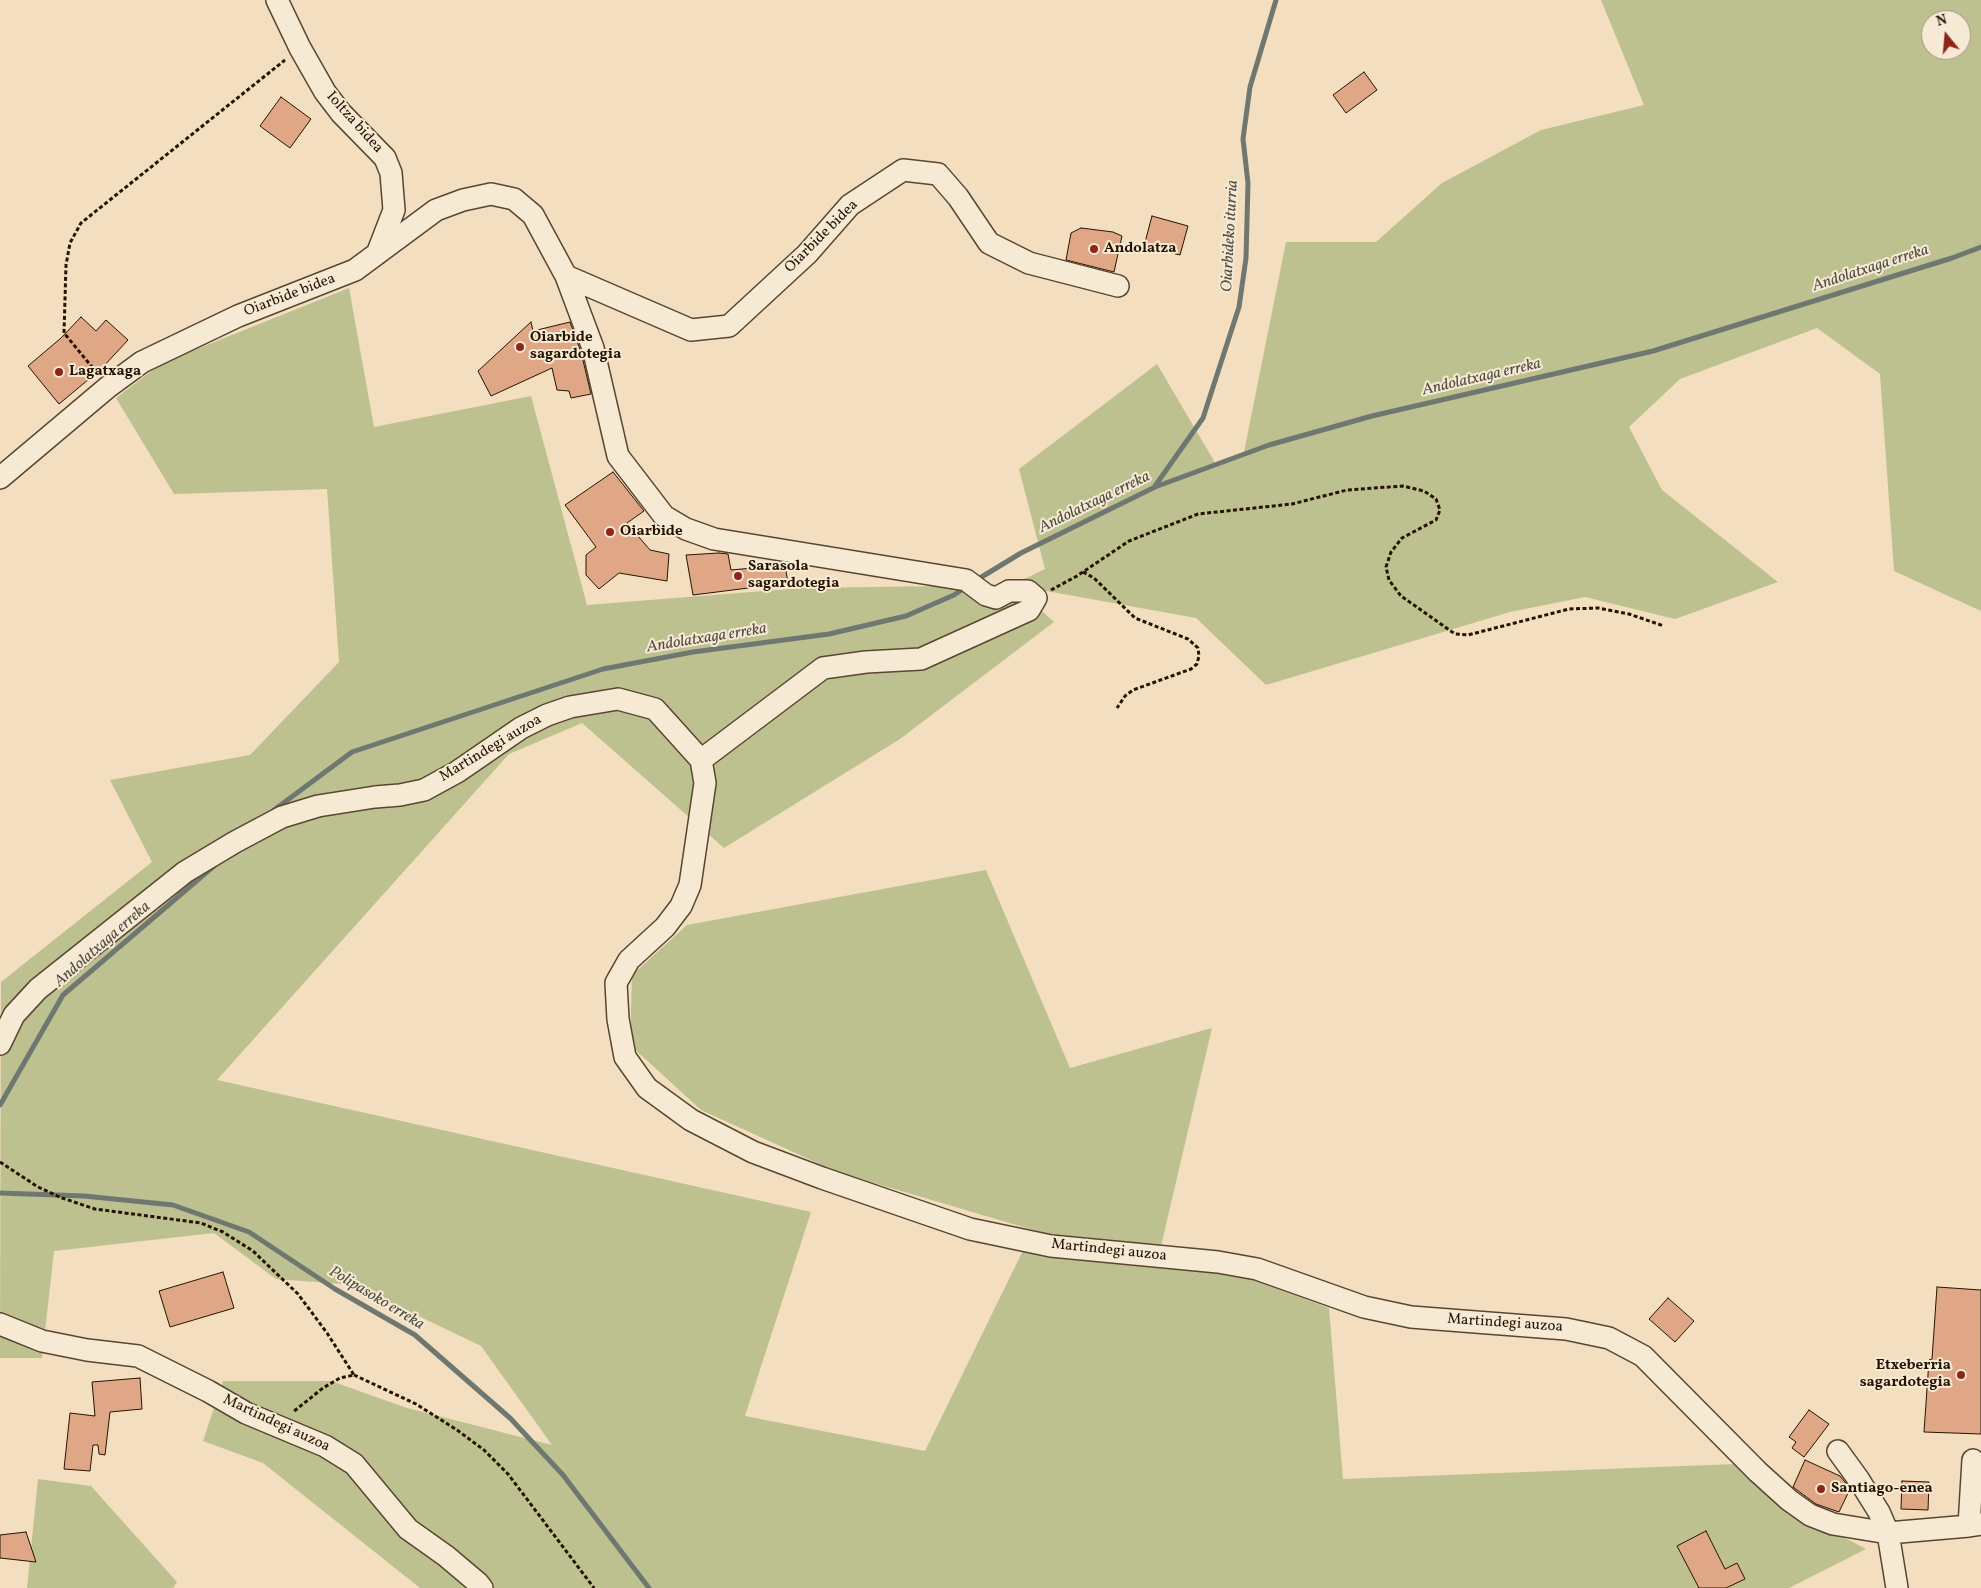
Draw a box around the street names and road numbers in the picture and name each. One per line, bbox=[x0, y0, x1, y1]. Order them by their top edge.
street label: Ioltza bidea bbox=[322, 89, 386, 157]
street label: Oiarbide bidea bbox=[782, 197, 862, 277]
street label: Oiarbide bidea bbox=[242, 270, 338, 322]
street label: Martindegi auzoa bbox=[437, 711, 545, 787]
street label: Martindegi auzoa bbox=[1050, 1236, 1168, 1266]
street label: Martindegi auzoa bbox=[1446, 1311, 1564, 1337]
street label: Martindegi auzoa bbox=[220, 1391, 332, 1457]

